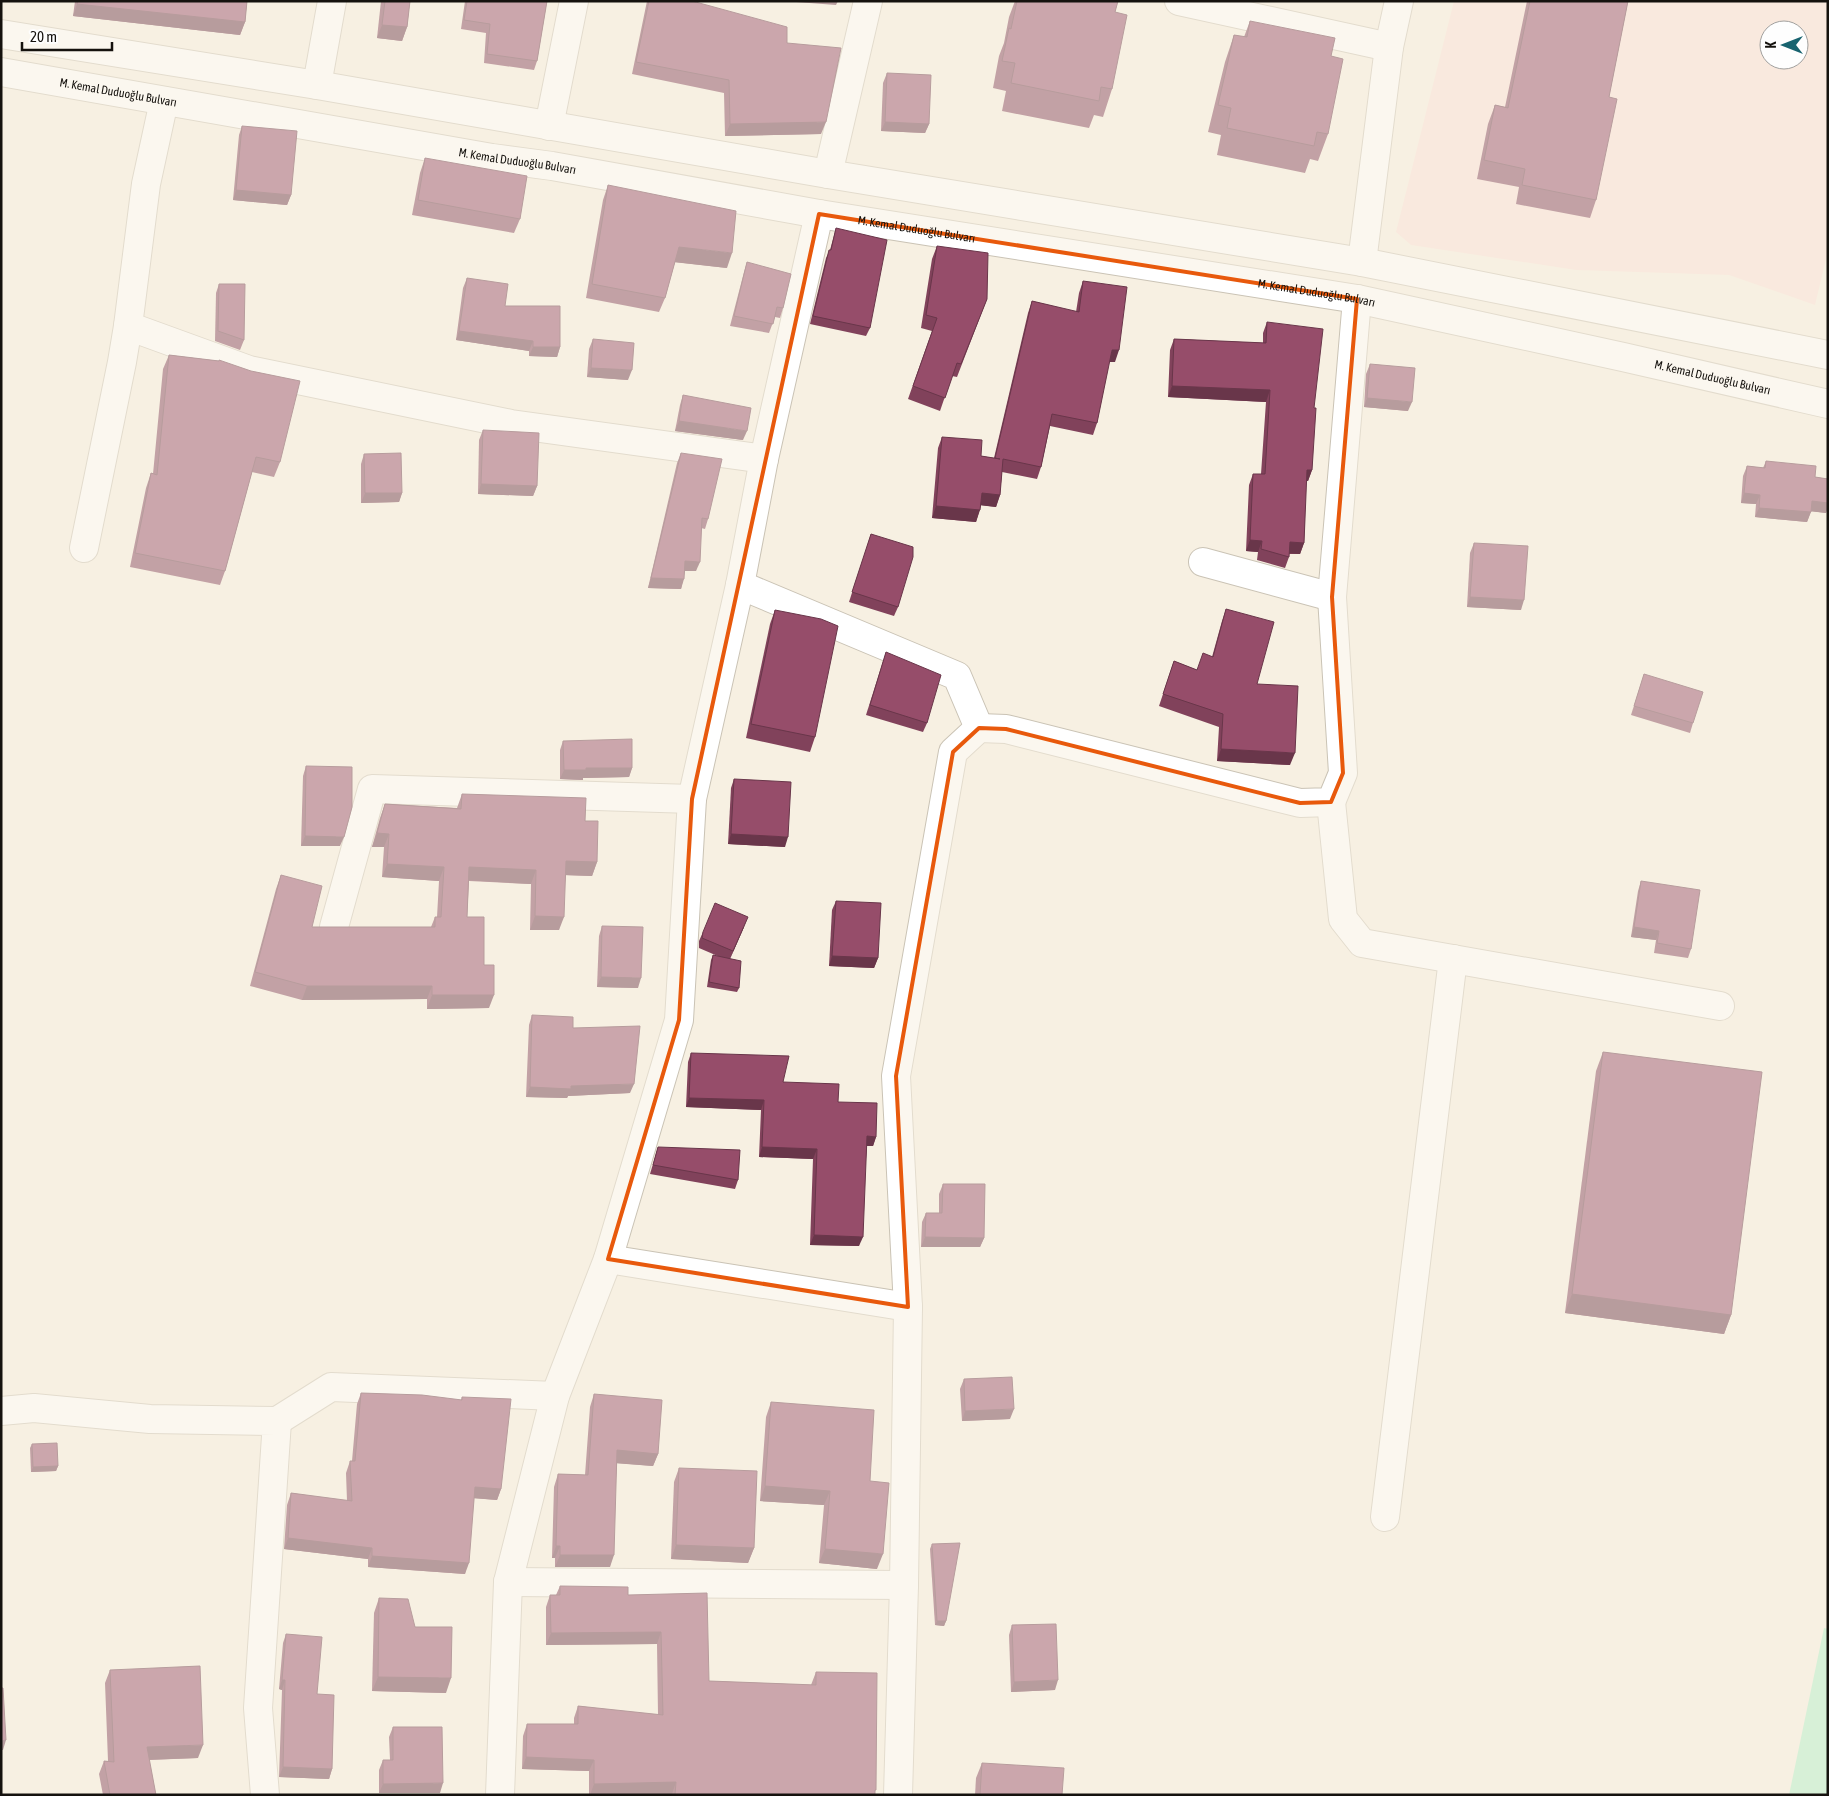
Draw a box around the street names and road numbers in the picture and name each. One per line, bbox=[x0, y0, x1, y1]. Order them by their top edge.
street label: M. Kemal Duduoğlu Bulvarı bbox=[59, 75, 178, 110]
street label: M. Kemal Duduoğlu Bulvarı bbox=[457, 145, 577, 177]
street label: M. Kemal Duduoğlu Bulvarı bbox=[857, 213, 976, 246]
street label: M. Kemal Duduoğlu Bulvarı bbox=[1257, 276, 1377, 310]
street label: M. Kemal Duduoğlu Bulvarı bbox=[1653, 357, 1772, 398]

